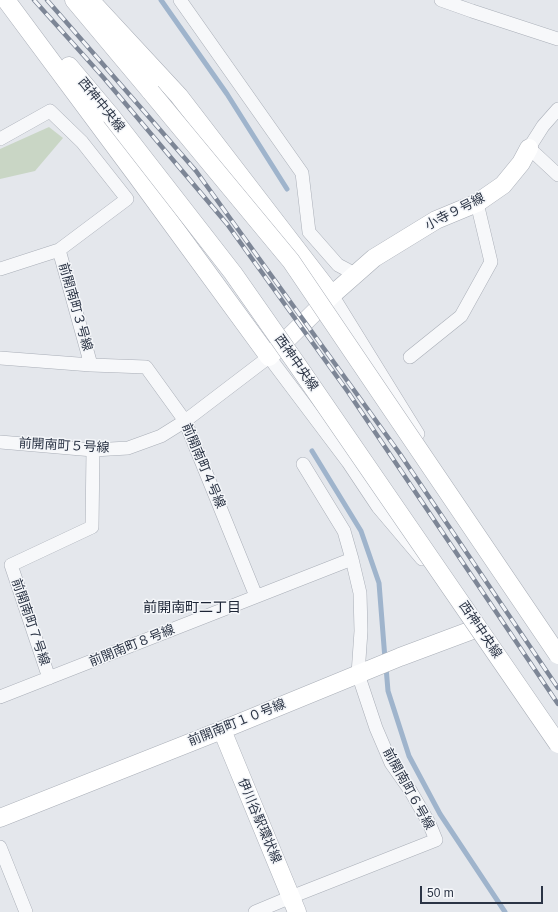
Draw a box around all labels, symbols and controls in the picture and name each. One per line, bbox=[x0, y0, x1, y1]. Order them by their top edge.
street label: 西神中央線 bbox=[74, 75, 128, 135]
street label: 小寺９号線 bbox=[423, 190, 487, 234]
street label: 前開南町３号線 bbox=[55, 261, 95, 353]
street label: 西神中央線 bbox=[271, 332, 321, 394]
street label: 前開南町４号線 bbox=[178, 421, 228, 511]
street label: 前開南町５号線 bbox=[18, 436, 110, 456]
street label: 前開南町７号線 bbox=[8, 576, 52, 668]
street label: 西神中央線 bbox=[455, 599, 505, 661]
district label: 前開南町二丁目 bbox=[143, 600, 241, 616]
street label: 前開南町８号線 bbox=[87, 622, 177, 670]
street label: 前開南町１０号線 bbox=[186, 696, 288, 750]
street label: 前開南町６号線 bbox=[379, 745, 437, 833]
street label: 伊川谷駅環状線 bbox=[234, 776, 284, 866]
scale bar bbox=[422, 878, 545, 904]
text: 50 m bbox=[427, 886, 454, 900]

